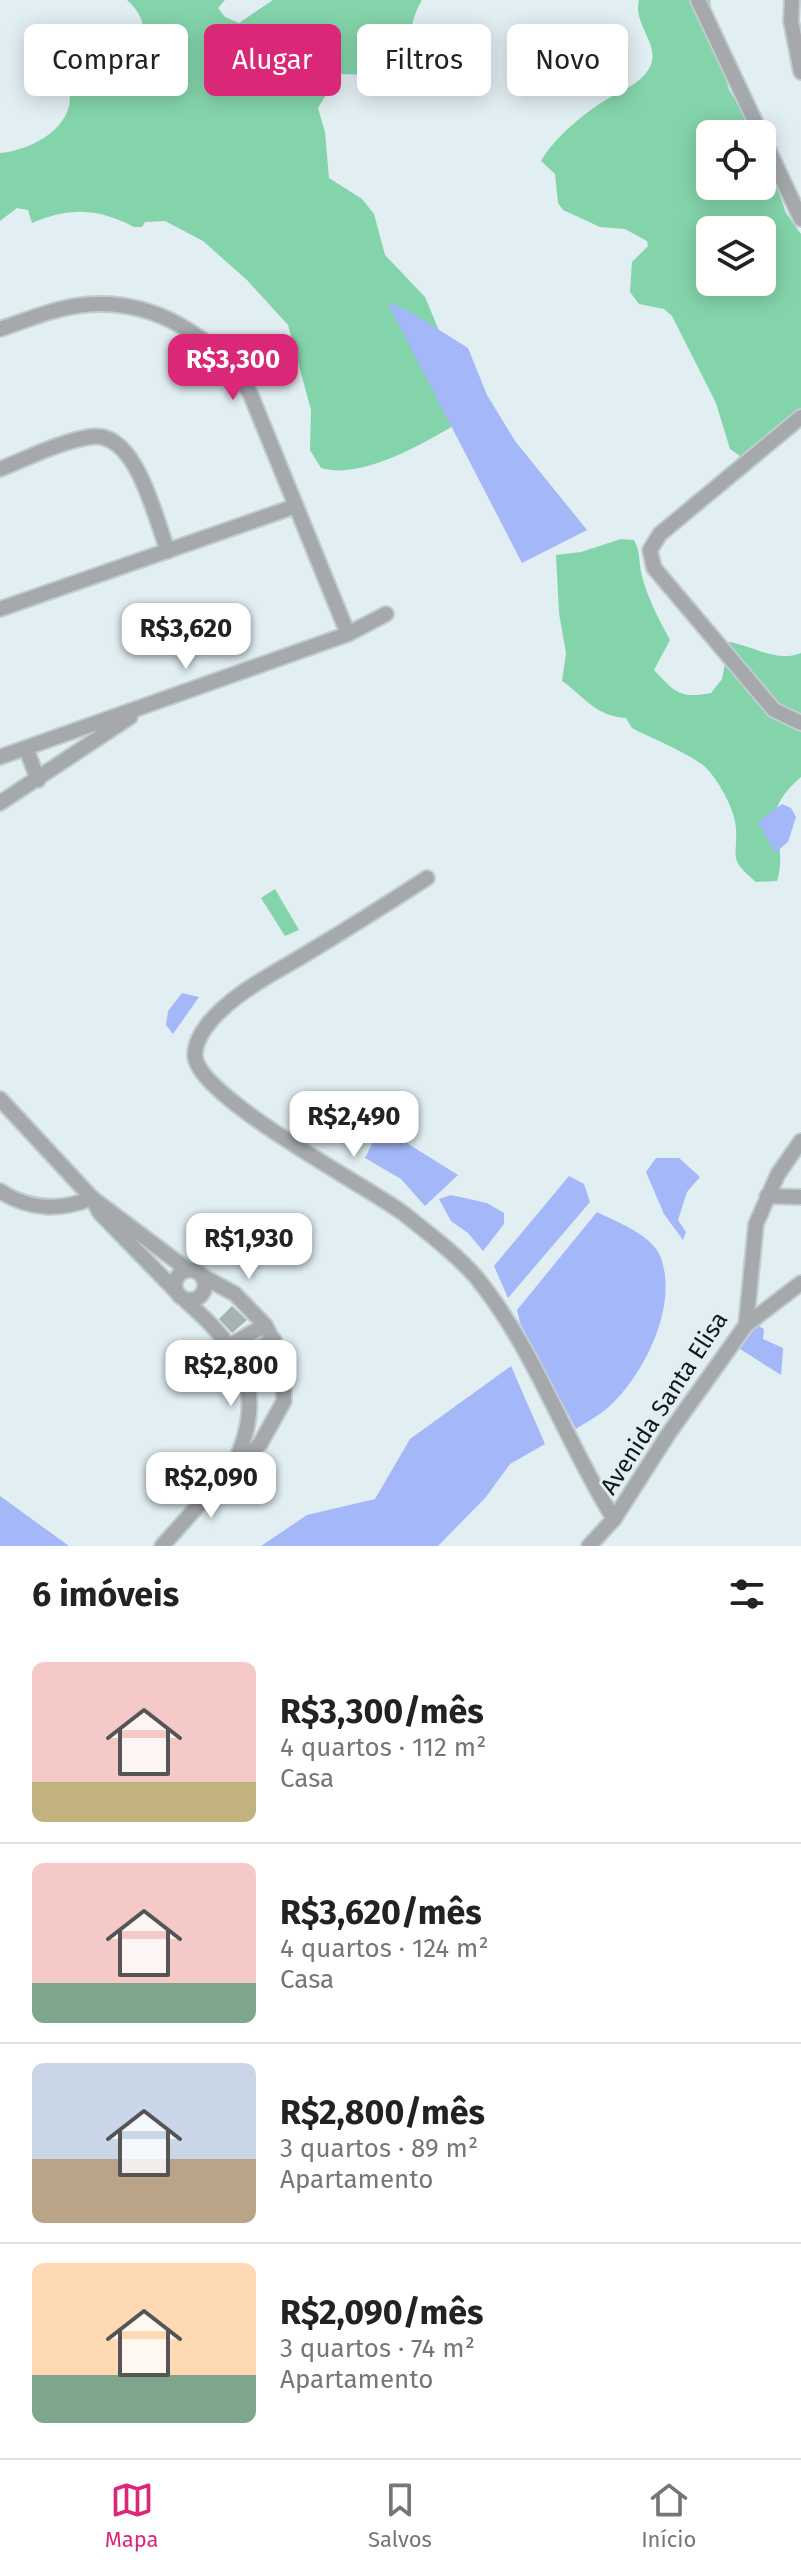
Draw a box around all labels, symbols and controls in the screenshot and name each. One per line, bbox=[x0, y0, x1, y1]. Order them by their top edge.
chip: Comprar bbox=[24, 24, 188, 96]
chip: Alugar bbox=[204, 24, 341, 96]
chip: Filtros bbox=[357, 24, 491, 96]
chip: Novo bbox=[507, 24, 628, 96]
map controls bbox=[696, 120, 776, 296]
button: locate bbox=[696, 120, 776, 200]
button: layers bbox=[696, 216, 776, 296]
pin: R$3,300 bbox=[159, 334, 307, 402]
text: R$3,300 bbox=[186, 344, 280, 375]
pin: R$3,620 bbox=[112, 603, 260, 671]
text: R$3,620 bbox=[140, 613, 232, 644]
pin: R$2,490 bbox=[280, 1091, 428, 1159]
text: R$2,490 bbox=[308, 1101, 400, 1132]
pin: R$1,930 bbox=[175, 1213, 323, 1281]
text: R$1,930 bbox=[204, 1223, 294, 1254]
street label: Avenida Santa Elisa bbox=[595, 1307, 733, 1499]
pin: R$2,800 bbox=[157, 1340, 305, 1408]
text: R$2,800 bbox=[183, 1350, 279, 1381]
pin: R$2,090 bbox=[137, 1452, 285, 1520]
text: R$2,090 bbox=[164, 1462, 258, 1493]
icon: filters bbox=[725, 1572, 769, 1616]
text: 6 imóveis bbox=[32, 1574, 179, 1615]
text: R$3,300/mês bbox=[280, 1691, 484, 1732]
icon: home bbox=[96, 1694, 192, 1790]
text: 4 quartos · 112 m² bbox=[280, 1732, 486, 1763]
text: Casa bbox=[280, 1763, 334, 1794]
text: R$3,620/mês bbox=[280, 1892, 482, 1933]
icon: home bbox=[96, 1895, 192, 1991]
text: 4 quartos · 124 m² bbox=[280, 1933, 489, 1964]
text: Casa bbox=[280, 1964, 334, 1995]
text: R$2,800/mês bbox=[280, 2092, 485, 2133]
icon: home bbox=[96, 2095, 192, 2191]
text: 3 quartos · 89 m² bbox=[280, 2133, 478, 2164]
text: Apartamento bbox=[280, 2164, 433, 2195]
text: R$2,090/mês bbox=[280, 2292, 483, 2333]
icon: home bbox=[96, 2295, 192, 2391]
text: 3 quartos · 74 m² bbox=[280, 2333, 475, 2364]
text: Apartamento bbox=[280, 2364, 433, 2395]
tab: Mapa bbox=[105, 2478, 159, 2553]
tab: Salvos bbox=[368, 2478, 432, 2553]
tab: Início bbox=[641, 2478, 696, 2553]

